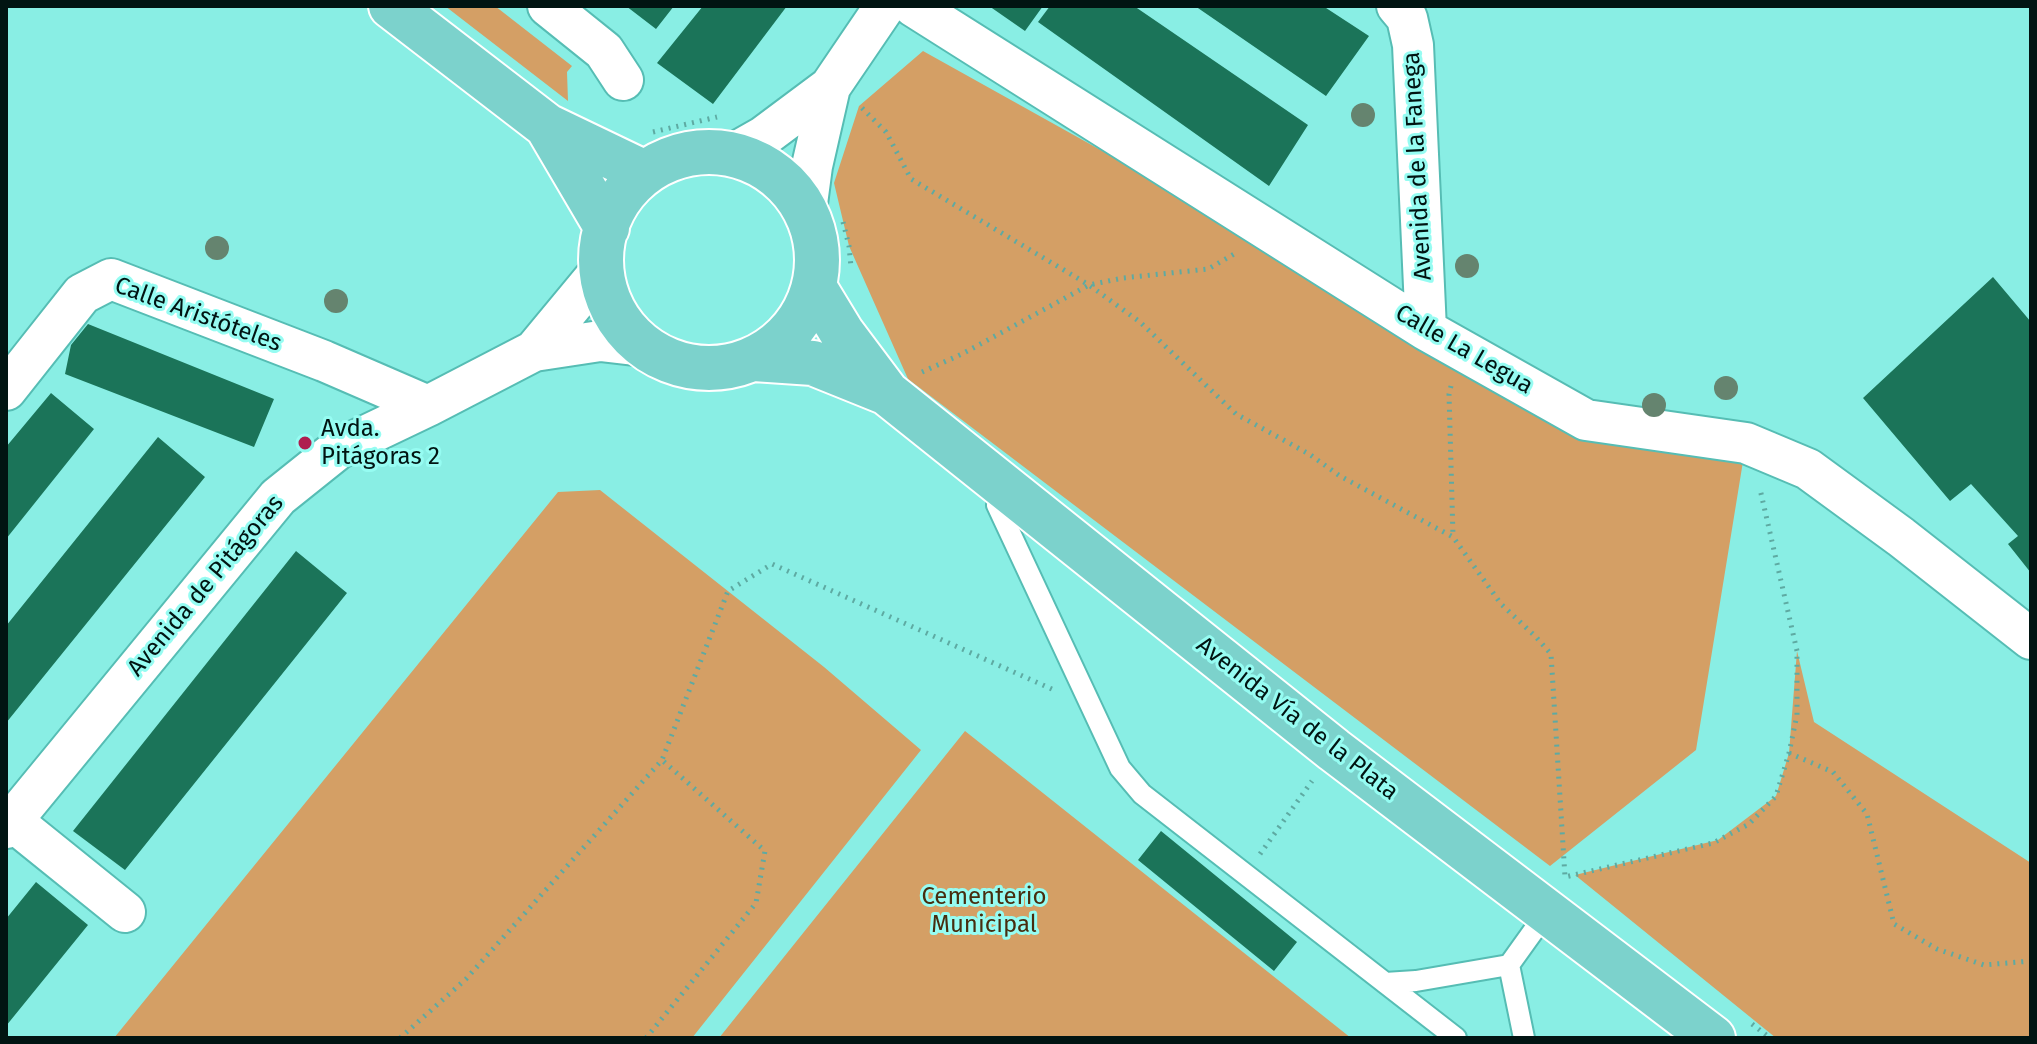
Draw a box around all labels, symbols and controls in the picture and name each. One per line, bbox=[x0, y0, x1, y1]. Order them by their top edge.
street label: Avenida de la Fanega bbox=[1398, 51, 1438, 281]
street label: Calle Aristóteles bbox=[111, 271, 285, 359]
street label: Calle La Legua bbox=[1390, 299, 1538, 401]
place label: Avda. Pitágoras 2 bbox=[321, 415, 440, 471]
marker: Avda. Pitágoras 2 bbox=[296, 434, 314, 452]
street label: Avenida de Pitágoras bbox=[122, 490, 290, 682]
street label: Avenida Vía de la Plata bbox=[1190, 631, 1404, 807]
park label: Cementerio Municipal bbox=[921, 883, 1047, 939]

